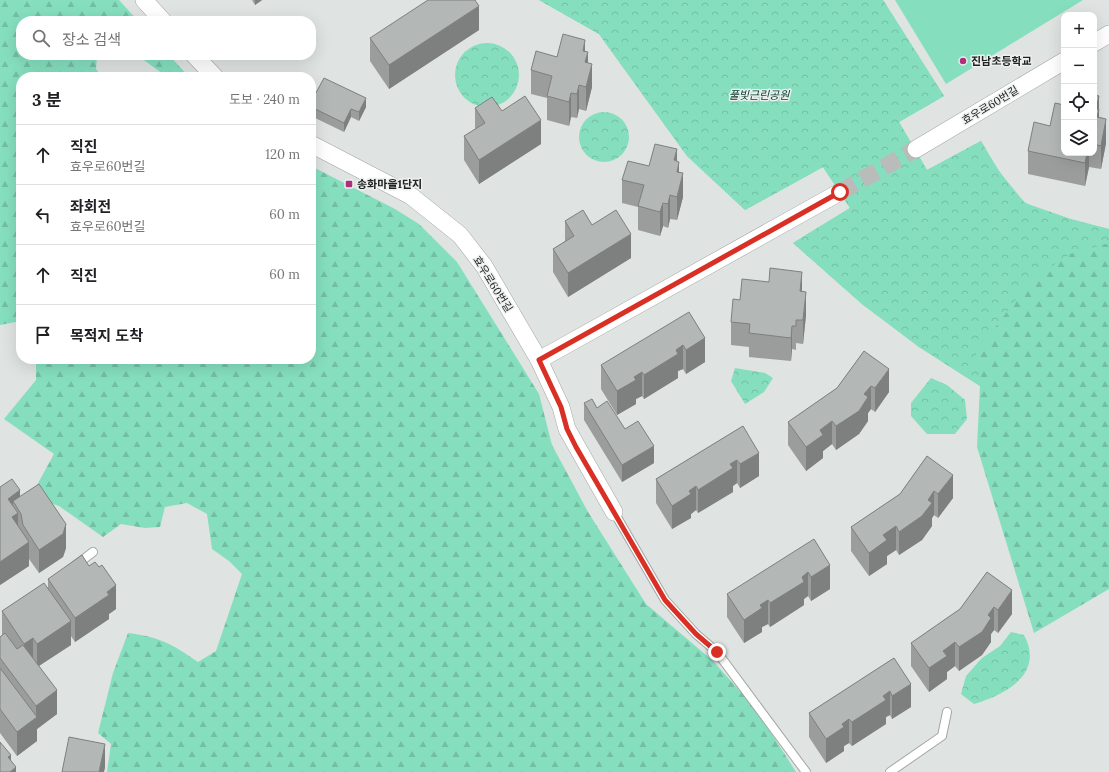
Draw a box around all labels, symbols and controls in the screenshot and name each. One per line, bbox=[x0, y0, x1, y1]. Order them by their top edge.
map controls bbox=[1061, 12, 1097, 156]
button: + bbox=[1061, 12, 1097, 48]
search box bbox=[16, 16, 316, 60]
icon: search bbox=[30, 27, 52, 49]
text: 장소 검색 bbox=[62, 30, 121, 49]
button: − bbox=[1061, 48, 1097, 84]
place label: 진남초등학교 bbox=[971, 54, 1032, 68]
marker: 진남초등학교 bbox=[958, 56, 968, 66]
street label: 효우로60번길 bbox=[959, 83, 1021, 127]
button: locate bbox=[1061, 84, 1097, 120]
park label: 풀빛근린공원 bbox=[729, 88, 790, 102]
text: 3 분 bbox=[32, 89, 62, 111]
text: 도보 · 240 m bbox=[229, 91, 300, 108]
button: layers bbox=[1061, 120, 1097, 156]
text: 직진 bbox=[70, 137, 98, 156]
icon: ahead bbox=[32, 144, 54, 166]
text: 120 m bbox=[265, 146, 300, 163]
text: 효우로60번길 bbox=[70, 158, 145, 175]
place label: 송화마을1단지 bbox=[357, 177, 422, 191]
marker: 송화마을1단지 bbox=[344, 179, 354, 189]
route start bbox=[831, 183, 849, 201]
text: 좌회전 bbox=[70, 197, 111, 216]
icon: left bbox=[32, 204, 54, 226]
text: 60 m bbox=[269, 206, 300, 223]
text: 효우로60번길 bbox=[70, 218, 145, 235]
street label: 효우로60번길 bbox=[470, 253, 516, 315]
icon: ahead bbox=[32, 264, 54, 286]
text: 직진 bbox=[70, 266, 98, 285]
text: 60 m bbox=[269, 266, 300, 283]
icon: arrive bbox=[32, 324, 54, 346]
text: 목적지 도착 bbox=[70, 326, 143, 345]
route end bbox=[708, 643, 726, 661]

